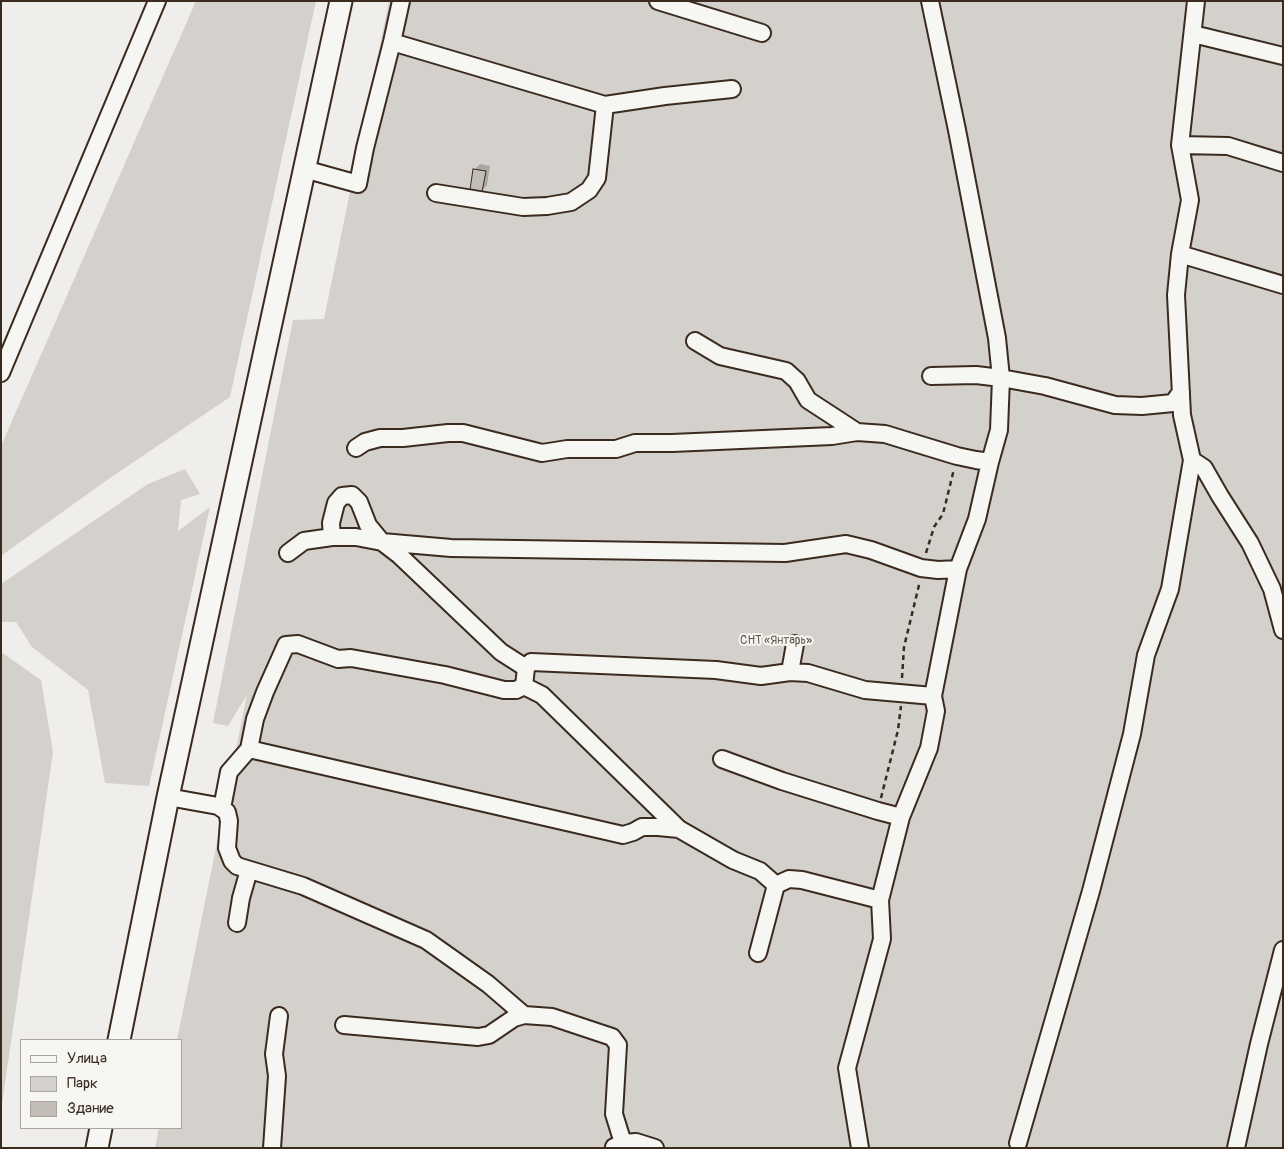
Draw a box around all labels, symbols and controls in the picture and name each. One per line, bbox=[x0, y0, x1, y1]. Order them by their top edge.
park label: СНТ «Янтарь» bbox=[740, 634, 812, 648]
legend bbox=[20, 1039, 182, 1129]
text: Улица bbox=[67, 1049, 107, 1068]
text: Парк bbox=[67, 1074, 98, 1093]
text: Здание bbox=[67, 1099, 114, 1118]

